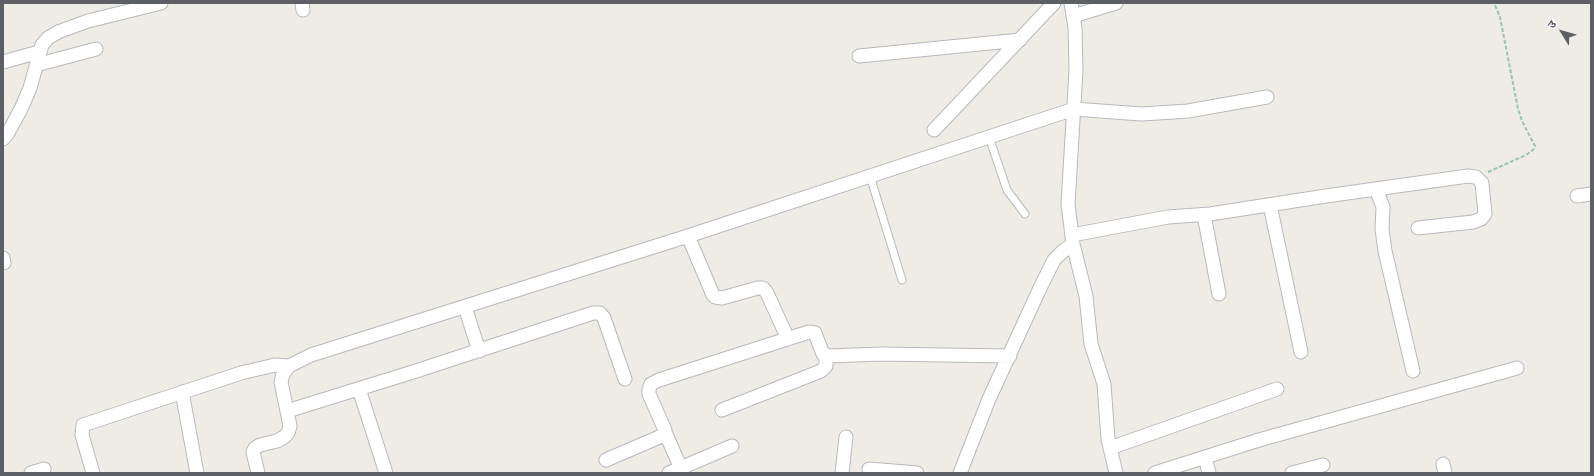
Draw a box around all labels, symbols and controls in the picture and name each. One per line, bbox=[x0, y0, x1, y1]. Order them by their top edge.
north arrow bbox=[1542, 12, 1582, 52]
text: उ bbox=[1545, 18, 1559, 31]

